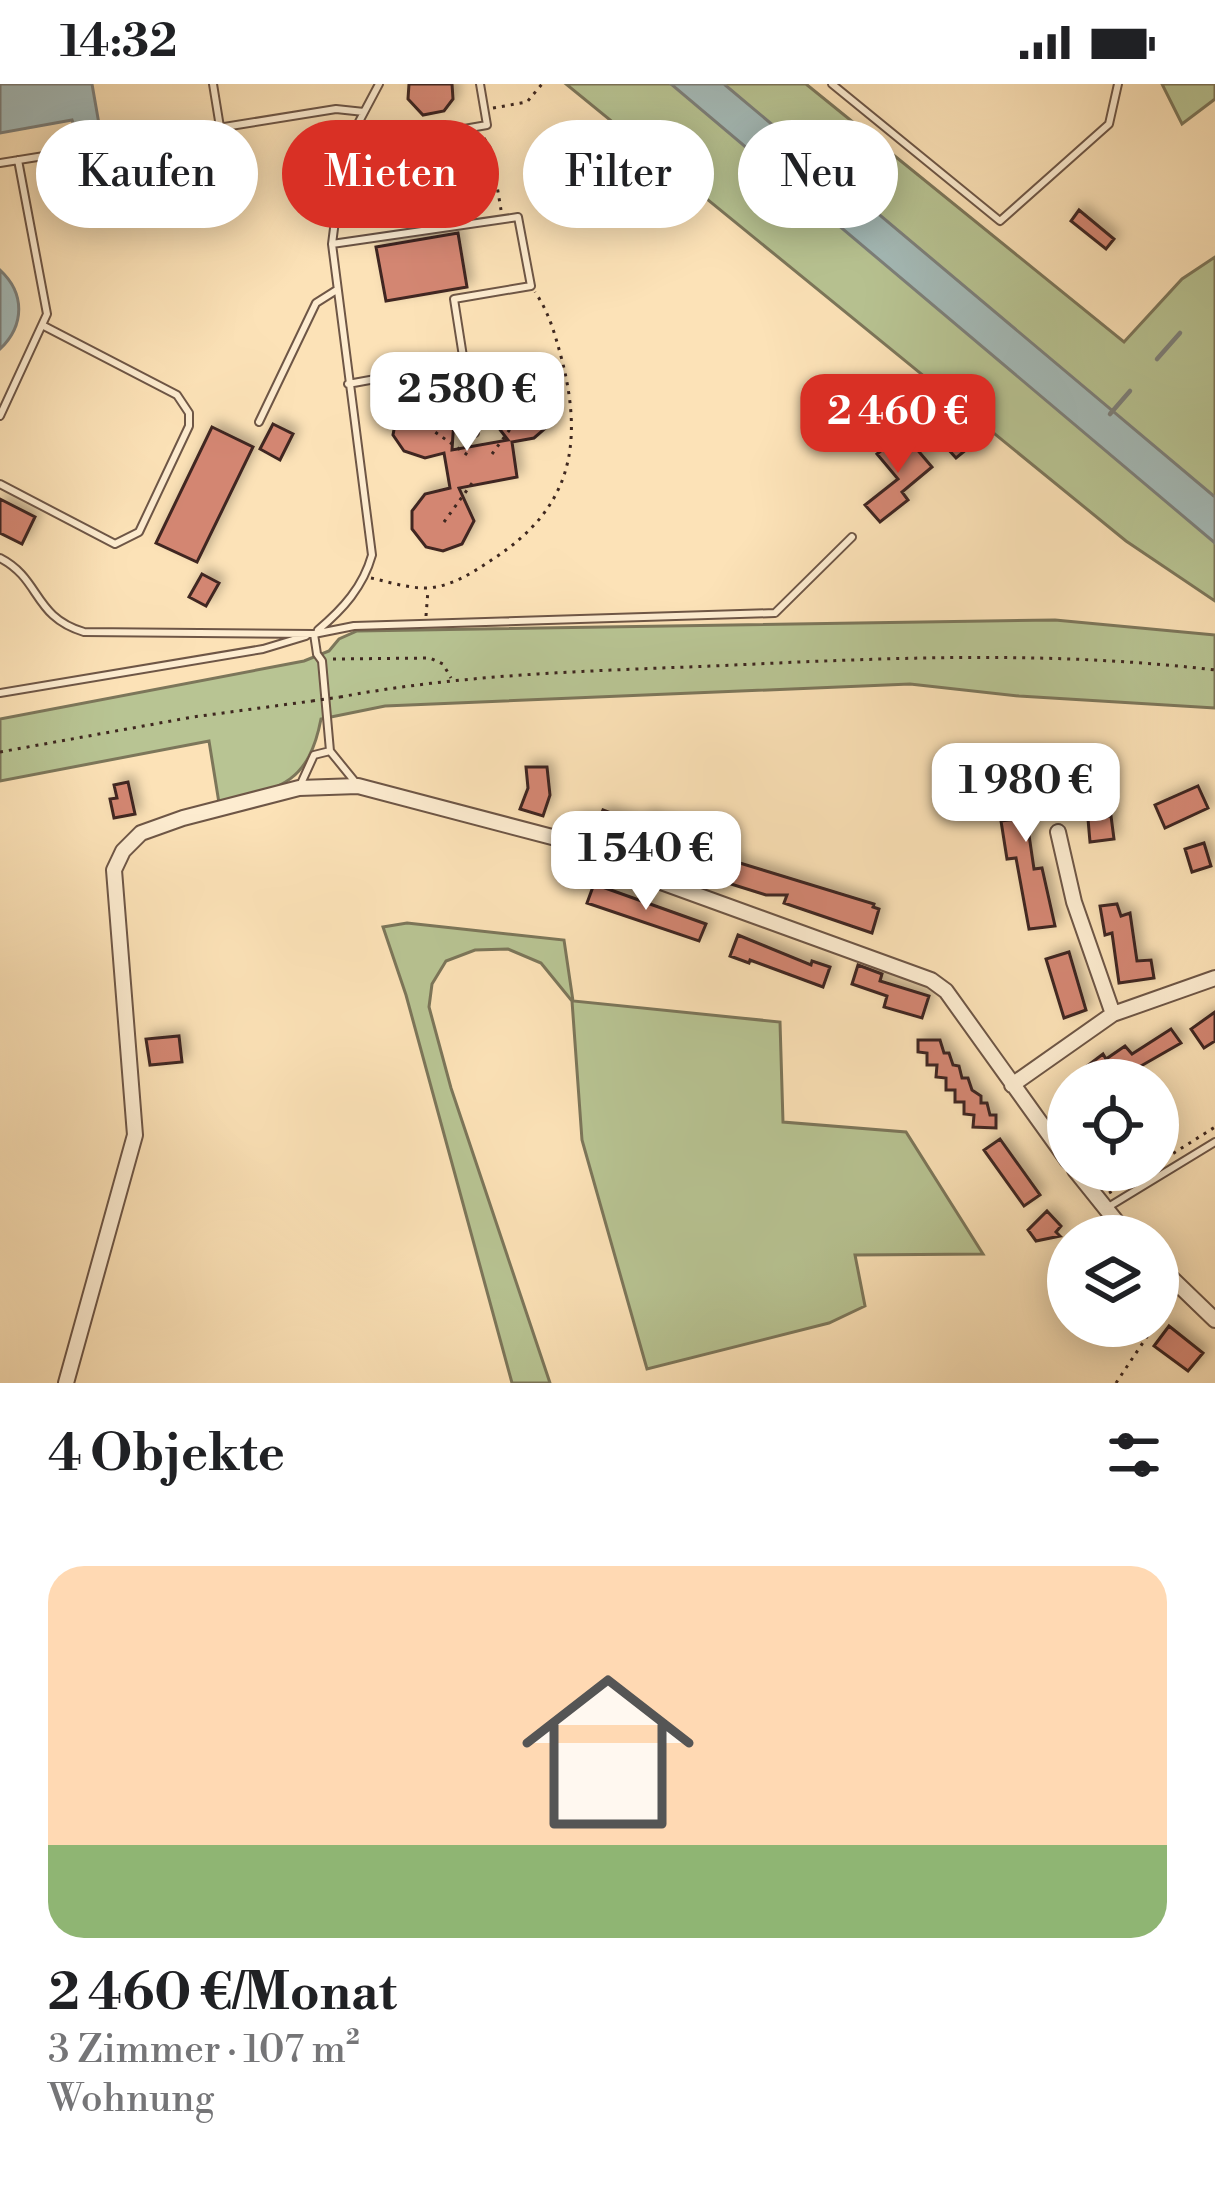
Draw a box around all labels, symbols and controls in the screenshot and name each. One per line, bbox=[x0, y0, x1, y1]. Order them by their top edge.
text: 14:32 bbox=[60, 14, 177, 71]
chip: Kaufen bbox=[36, 120, 258, 228]
chip: Mieten bbox=[282, 120, 499, 228]
chip: Filter bbox=[523, 120, 714, 228]
chip: Neu bbox=[738, 120, 898, 228]
pin: 2 580 € bbox=[356, 352, 578, 454]
text: 2 580 € bbox=[397, 366, 537, 415]
pin: 2 460 € bbox=[787, 374, 1009, 476]
text: 2 460 € bbox=[827, 388, 969, 437]
pin: 1 980 € bbox=[915, 743, 1137, 845]
text: 1 980 € bbox=[959, 757, 1093, 806]
pin: 1 540 € bbox=[535, 811, 757, 913]
text: 1 540 € bbox=[578, 825, 714, 874]
map controls bbox=[1047, 1059, 1179, 1347]
button: locate bbox=[1047, 1059, 1179, 1191]
button: layers bbox=[1047, 1215, 1179, 1347]
icon: filters bbox=[1101, 1422, 1167, 1488]
text: 4 Objekte bbox=[48, 1423, 285, 1487]
icon: home bbox=[500, 1644, 716, 1860]
text: 2 460 €/Monat bbox=[48, 1962, 397, 2026]
text: 3 Zimmer · 107 m² bbox=[48, 2026, 360, 2075]
text: Wohnung bbox=[48, 2075, 215, 2124]

